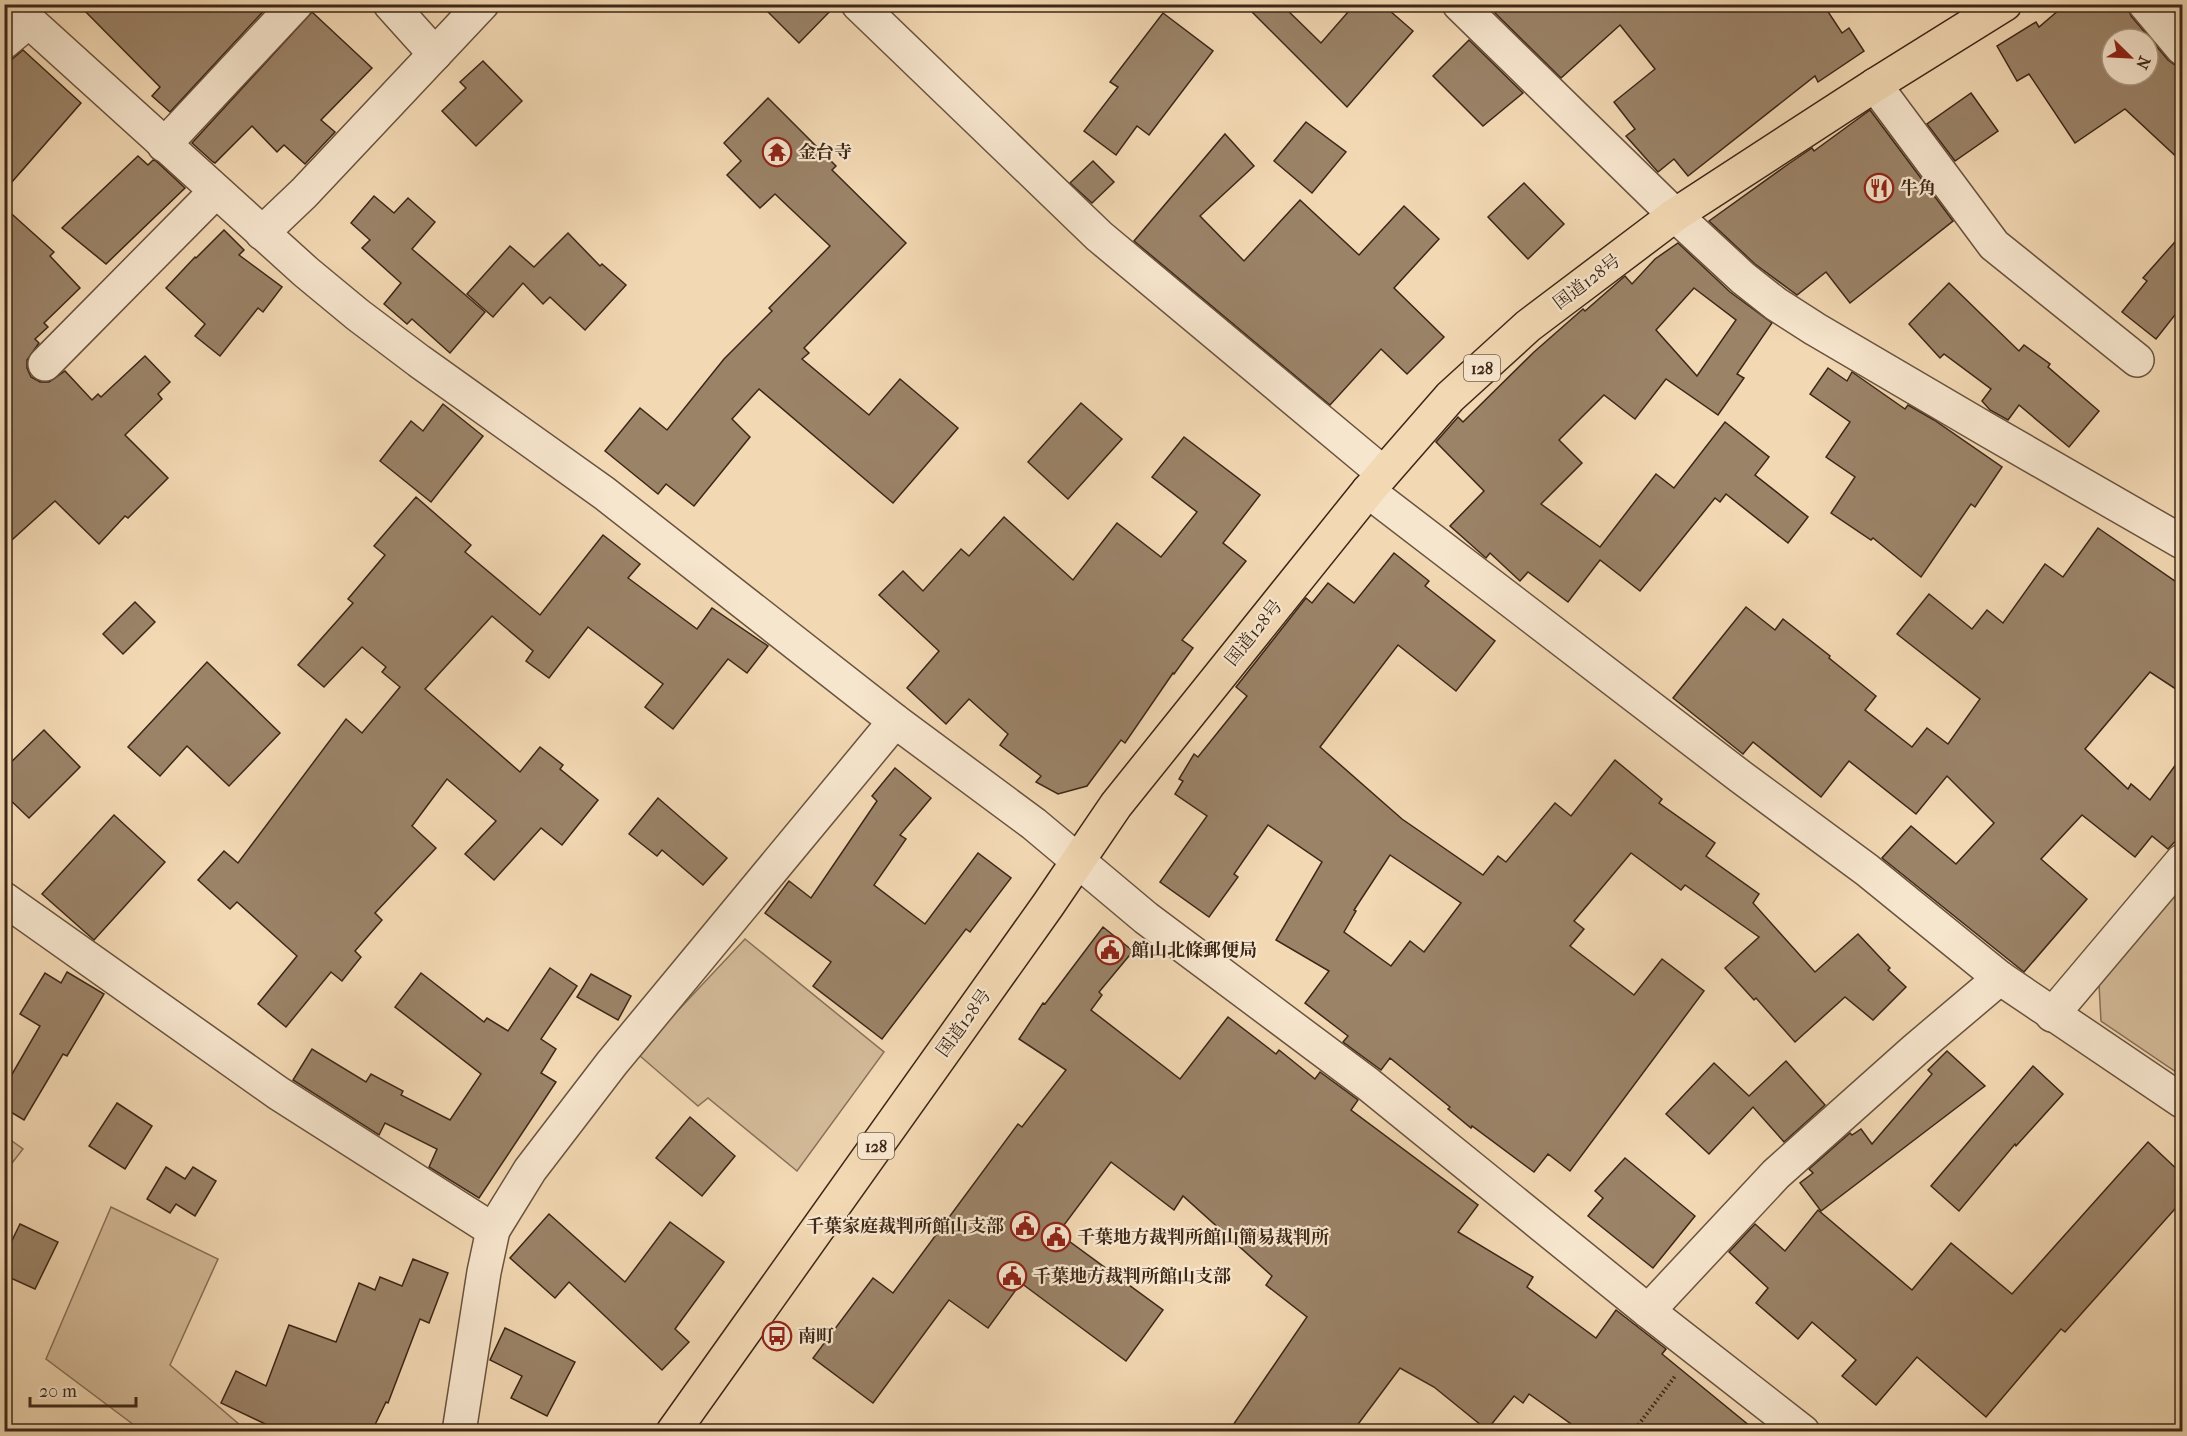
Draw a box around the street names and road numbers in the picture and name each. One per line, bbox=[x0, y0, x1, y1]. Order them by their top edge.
street label: 国道128号 bbox=[1549, 250, 1625, 314]
road number: 128 bbox=[1464, 355, 1500, 381]
street label: 国道128号 bbox=[1221, 596, 1287, 670]
street label: 国道128号 bbox=[932, 985, 996, 1061]
road number: 128 bbox=[858, 1133, 894, 1159]

